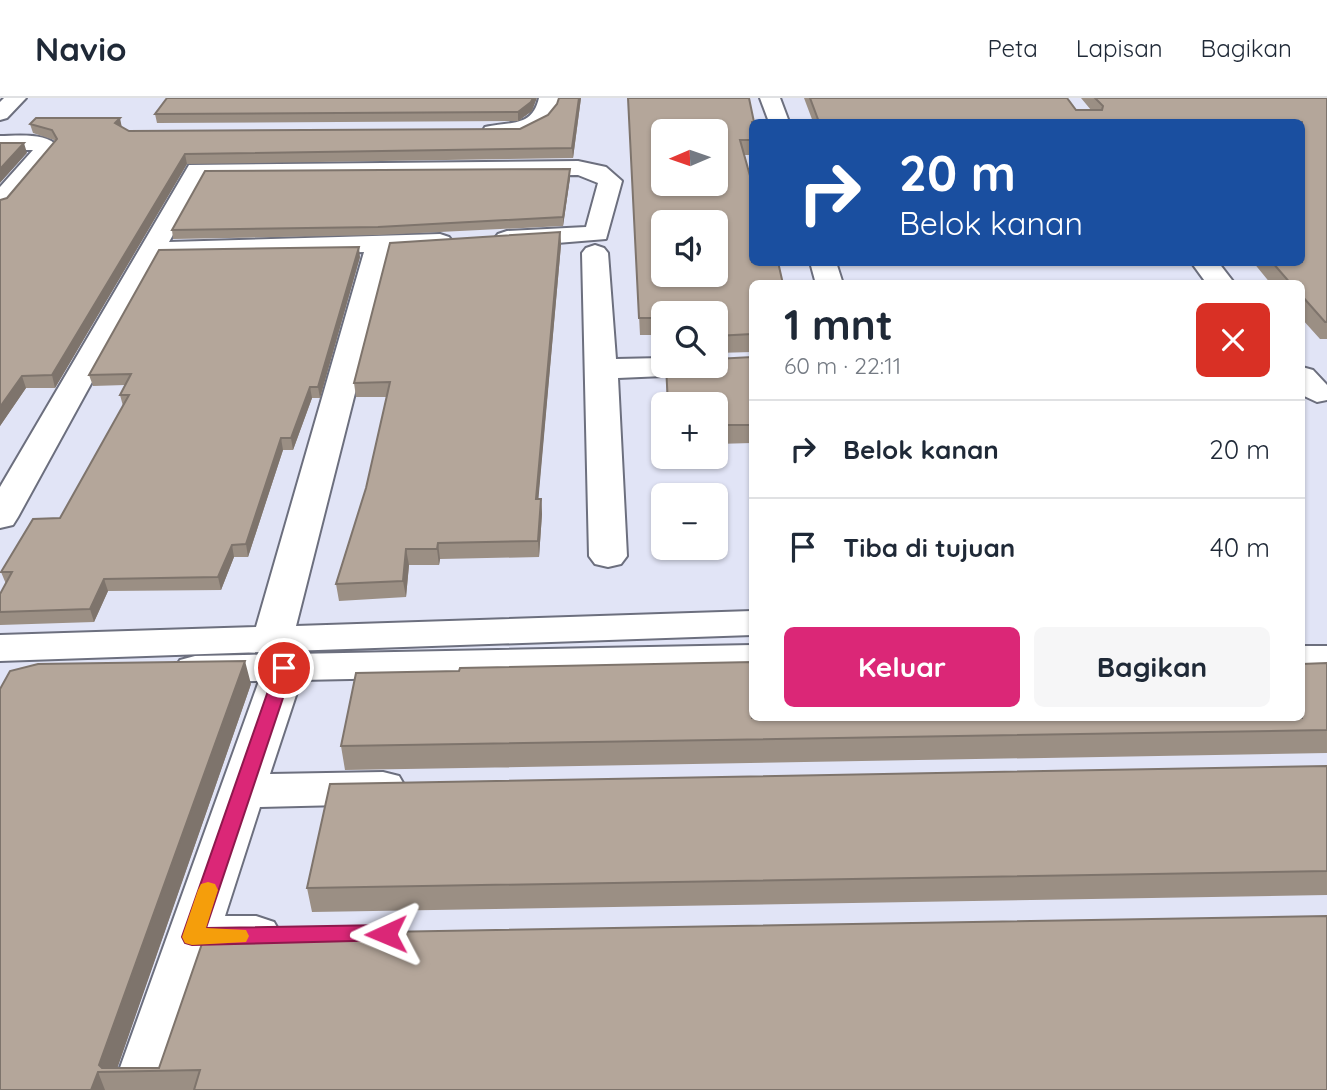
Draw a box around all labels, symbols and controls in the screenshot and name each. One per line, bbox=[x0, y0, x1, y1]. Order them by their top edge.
text: Navio bbox=[35, 28, 127, 69]
text: Peta bbox=[987, 33, 1038, 63]
text: Lapisan bbox=[1076, 33, 1163, 63]
text: Bagikan bbox=[1201, 33, 1292, 63]
north arrow bbox=[651, 119, 728, 196]
map controls bbox=[651, 119, 728, 560]
text: 20 m bbox=[899, 142, 1016, 203]
icon: right bbox=[784, 147, 875, 238]
text: Belok kanan bbox=[899, 203, 1083, 243]
button: sound bbox=[651, 210, 728, 287]
text: 1 mnt bbox=[784, 298, 893, 351]
button: search bbox=[651, 301, 728, 378]
button: close bbox=[1196, 303, 1270, 377]
text: 60 m · 22:11 bbox=[784, 351, 901, 380]
button: + bbox=[651, 392, 728, 469]
icon: right bbox=[784, 430, 822, 468]
text: Belok kanan bbox=[843, 433, 999, 466]
text: 20 m bbox=[1209, 433, 1270, 466]
button: − bbox=[651, 483, 728, 560]
icon: arrive bbox=[784, 528, 822, 566]
text: Tiba di tujuan bbox=[843, 531, 1015, 564]
text: 40 m bbox=[1210, 531, 1270, 564]
button: Keluar bbox=[784, 627, 1020, 707]
button: Bagikan bbox=[1034, 627, 1270, 707]
pin bbox=[254, 638, 314, 698]
icon: arrive bbox=[265, 649, 303, 687]
position arrow bbox=[349, 897, 423, 971]

